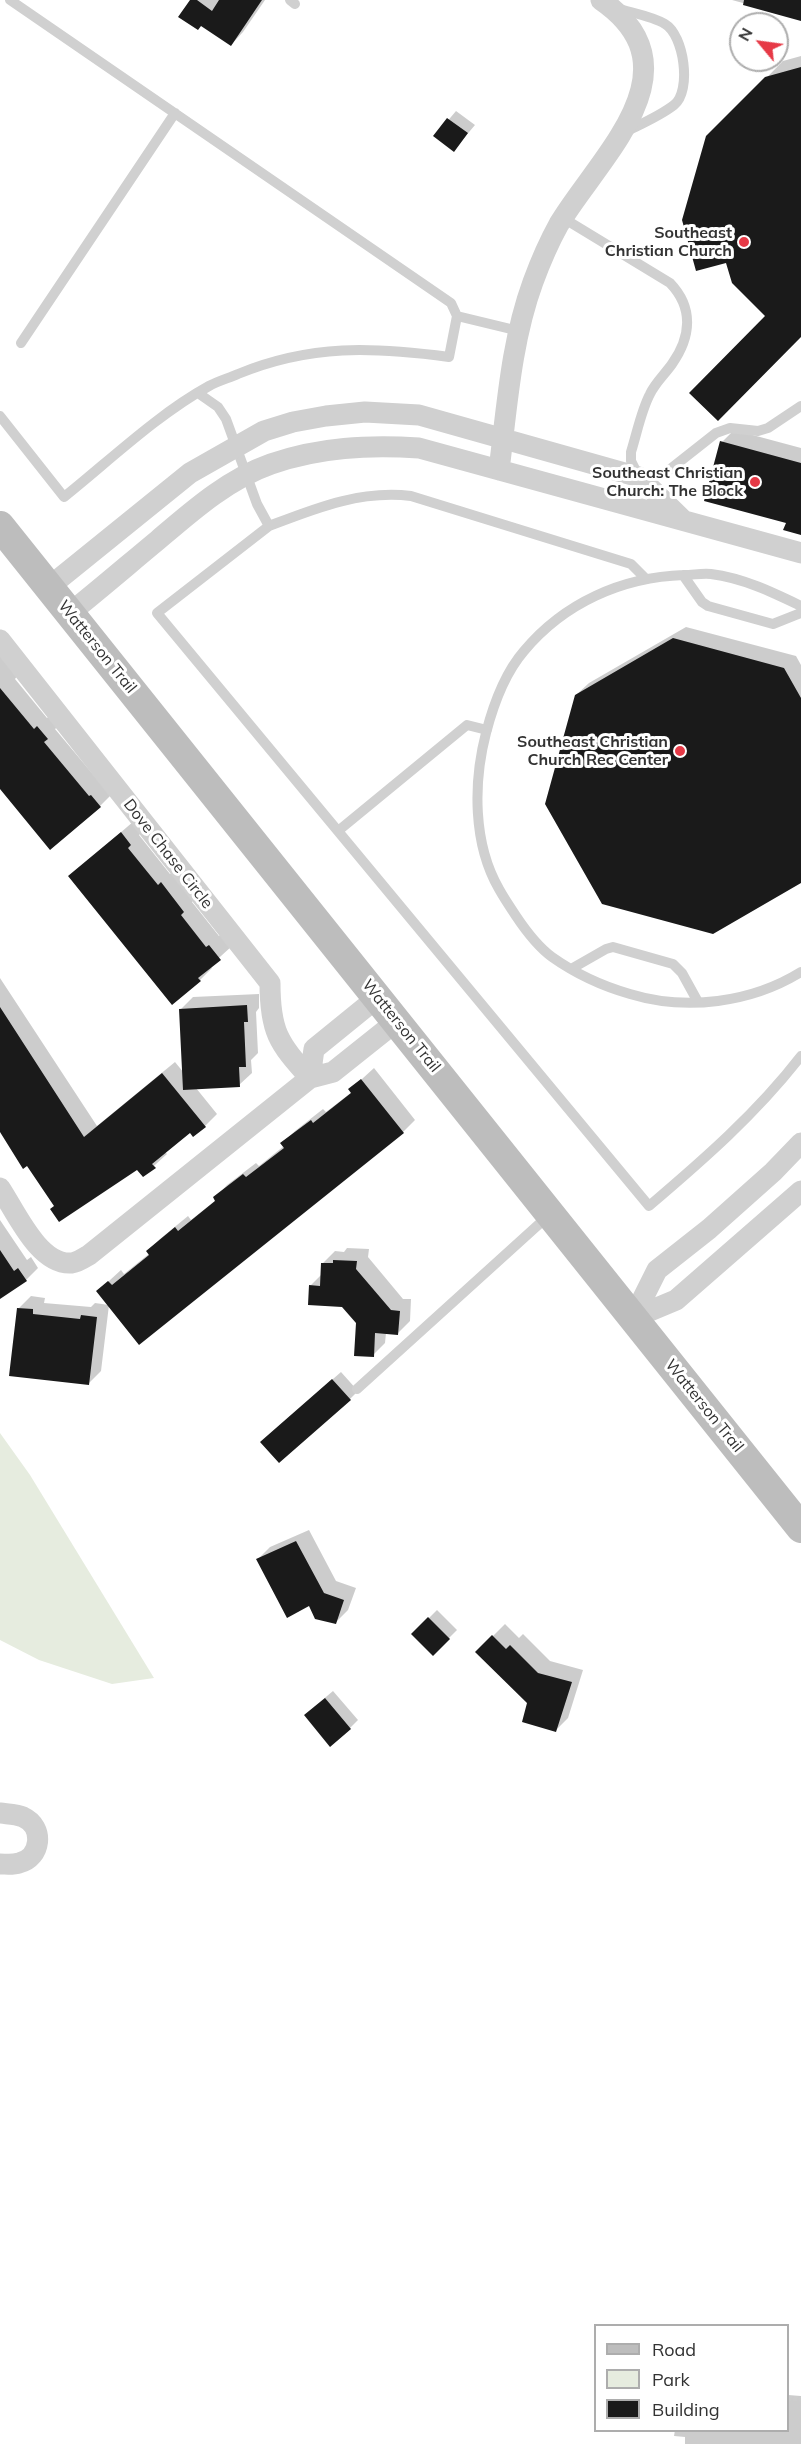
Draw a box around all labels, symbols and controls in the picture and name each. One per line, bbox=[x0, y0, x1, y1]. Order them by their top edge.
north arrow bbox=[729, 12, 789, 72]
text: N bbox=[733, 24, 757, 44]
place label: Southeast Christian Church bbox=[605, 223, 732, 261]
marker: Southeast Christian Church bbox=[737, 235, 751, 249]
place label: Southeast Christian Church: The Block bbox=[592, 463, 743, 501]
marker: Southeast Christian Church: The Block bbox=[748, 475, 762, 489]
street label: Watterson Trail bbox=[54, 597, 140, 697]
place label: Southeast Christian Church Rec Center bbox=[517, 732, 668, 770]
marker: Southeast Christian Church Rec Center bbox=[673, 744, 687, 758]
street label: Dove Chase Circle bbox=[119, 795, 217, 913]
street label: Watterson Trail bbox=[358, 976, 444, 1076]
street label: Watterson Trail bbox=[661, 1356, 747, 1456]
legend bbox=[594, 2324, 789, 2432]
text: Road bbox=[652, 2338, 696, 2361]
text: Park bbox=[652, 2368, 690, 2391]
text: Building bbox=[652, 2398, 720, 2421]

